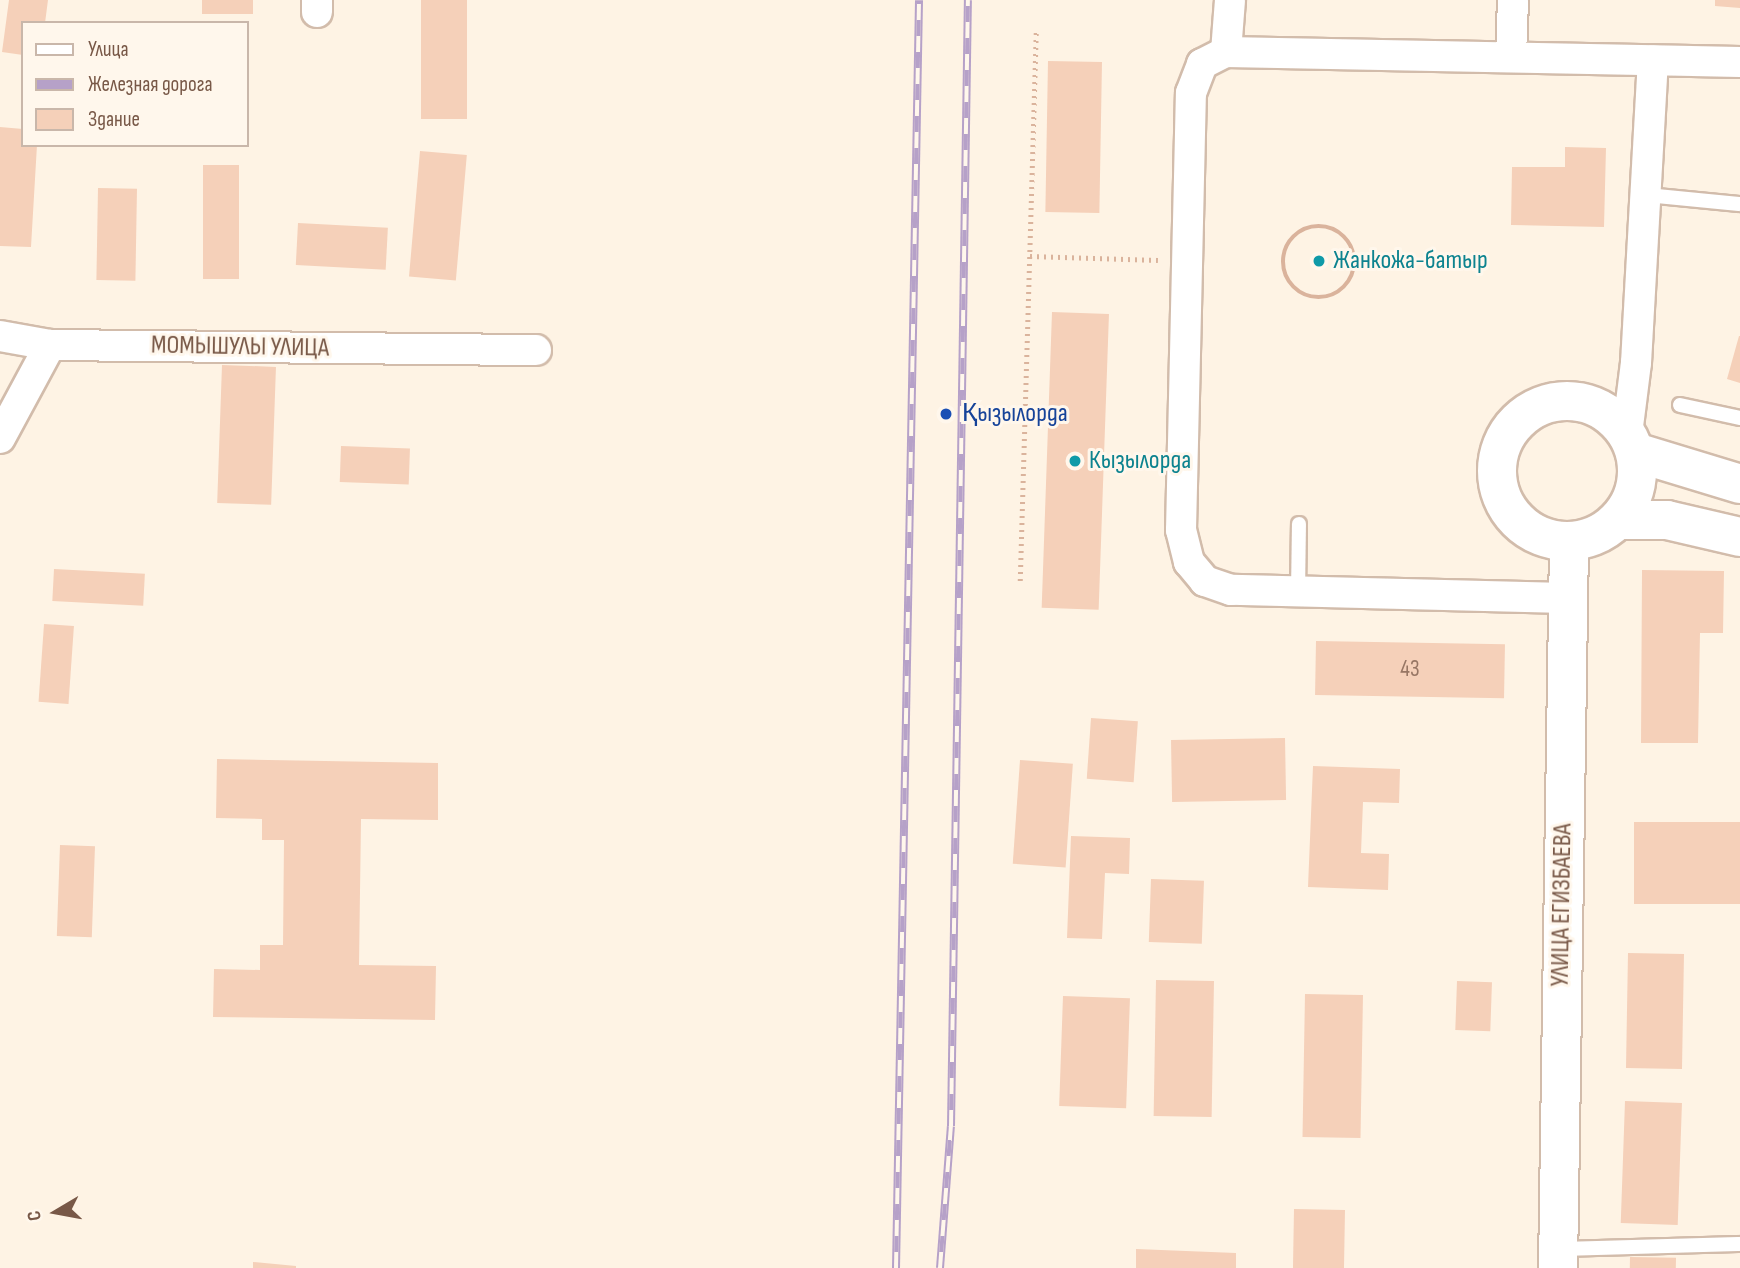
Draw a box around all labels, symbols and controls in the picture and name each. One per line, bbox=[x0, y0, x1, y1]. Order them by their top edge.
legend bbox=[21, 21, 248, 147]
text: Улица bbox=[88, 37, 129, 62]
text: Железная дорога bbox=[88, 72, 213, 97]
text: Здание bbox=[88, 107, 140, 132]
place label: Жанкожа-батыр bbox=[1333, 245, 1488, 277]
marker: Жанкожа-батыр bbox=[1311, 253, 1327, 269]
street label: МОМЫШУЛЫ УЛИЦА bbox=[151, 330, 329, 364]
place label: Қызылорда bbox=[962, 398, 1068, 430]
marker: Қызылорда bbox=[936, 404, 956, 424]
place label: Кызылорда bbox=[1089, 445, 1191, 477]
marker: Кызылорда bbox=[1067, 453, 1083, 469]
house number: 43 bbox=[1400, 655, 1420, 683]
street label: УЛИЦА ЕГИЗБАЕВА bbox=[1545, 823, 1579, 987]
north arrow bbox=[21, 1177, 91, 1247]
text: С bbox=[23, 1209, 47, 1223]

